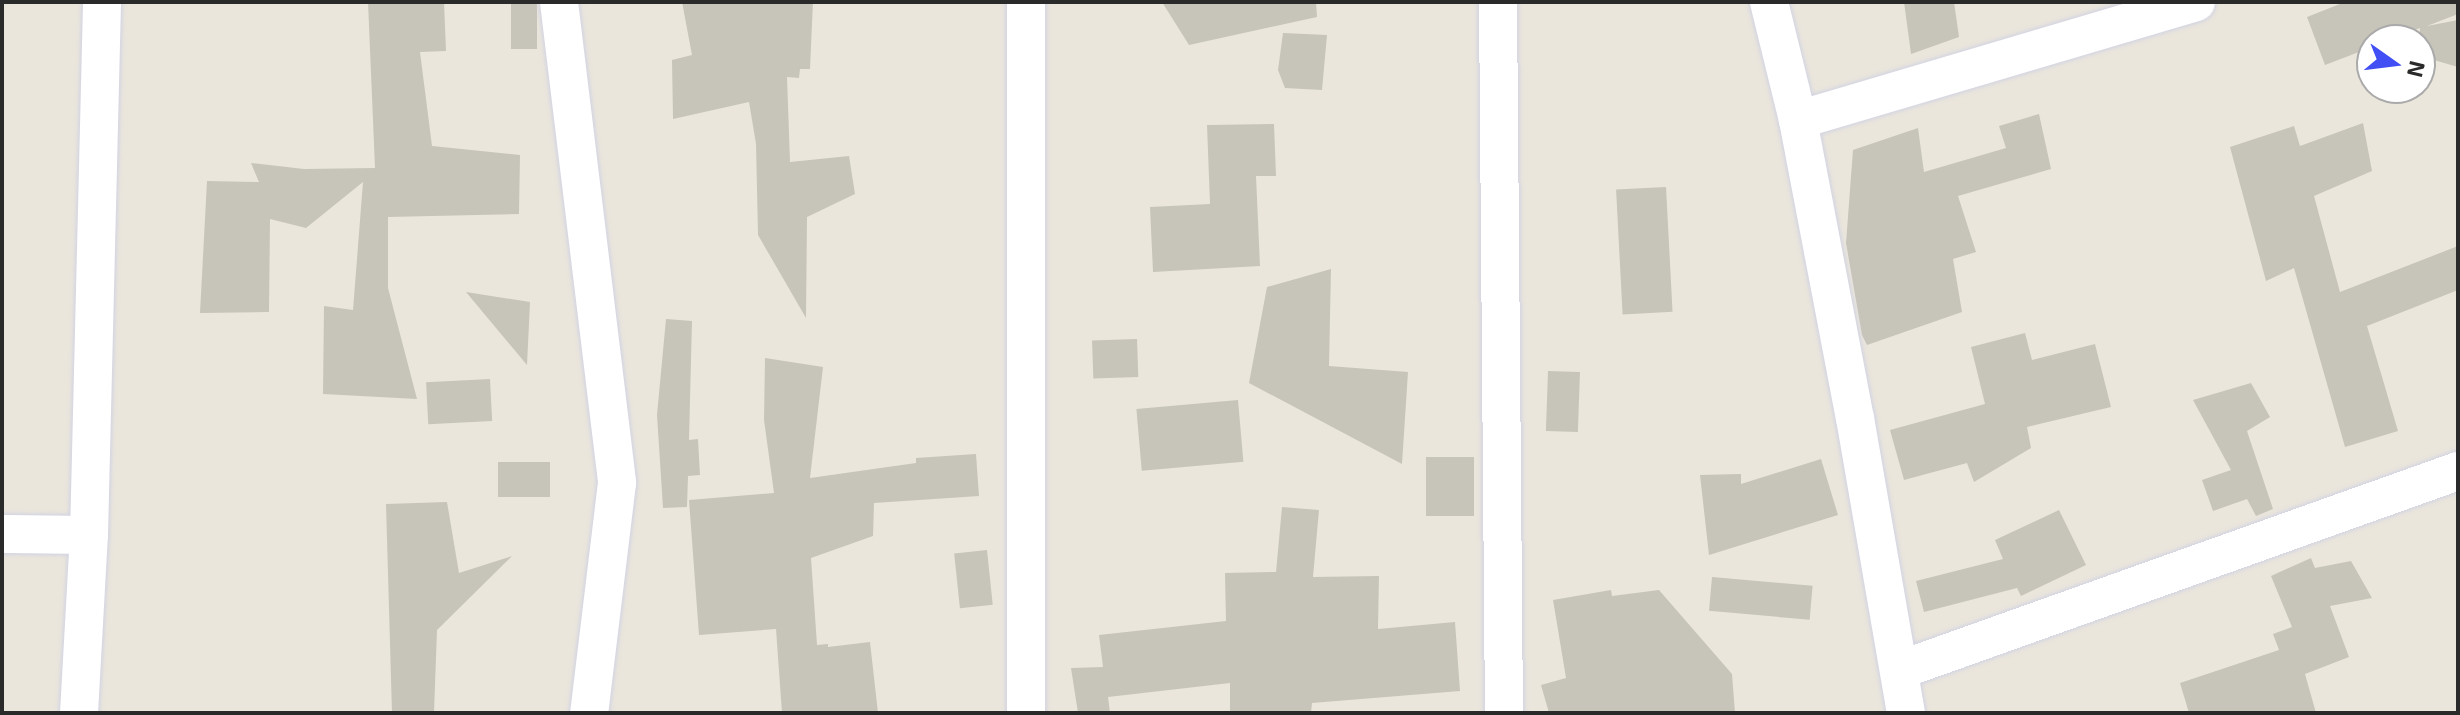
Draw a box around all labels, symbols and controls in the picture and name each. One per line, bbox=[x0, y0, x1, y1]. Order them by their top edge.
north arrow bbox=[2356, 24, 2436, 104]
text: N bbox=[2403, 58, 2432, 80]

